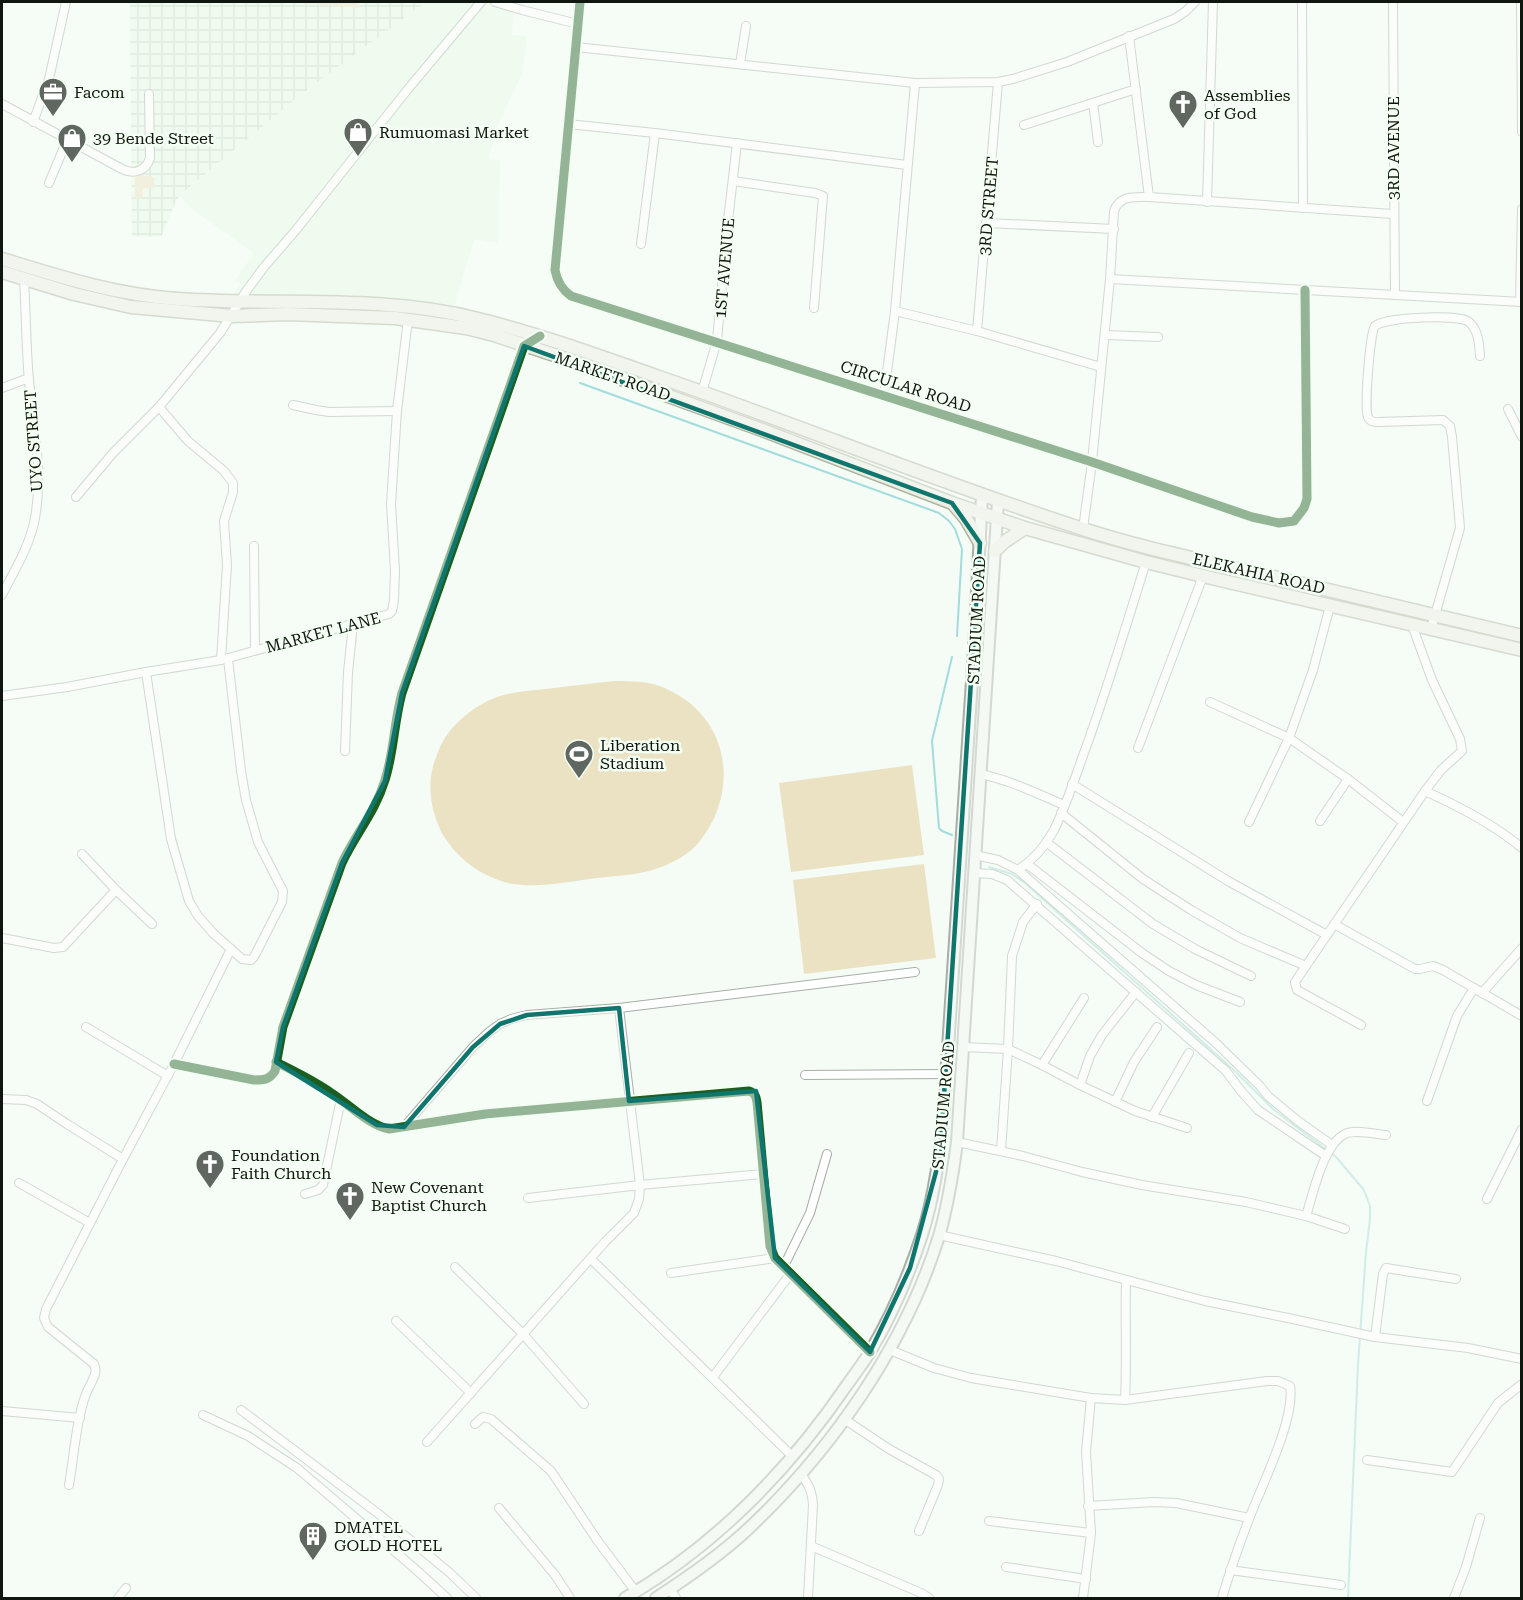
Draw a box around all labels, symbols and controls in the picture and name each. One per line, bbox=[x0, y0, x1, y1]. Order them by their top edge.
office icon: Facom bbox=[37, 76, 69, 118]
place label: Facom bbox=[74, 83, 125, 102]
place label: Assemblies of God bbox=[1204, 86, 1291, 123]
church icon: Assemblies of God bbox=[1167, 88, 1199, 130]
street label: 3RD AVENUE bbox=[1384, 96, 1403, 200]
shop icon: Rumuomasi Market bbox=[342, 116, 374, 158]
shop icon: 39 Bende Street bbox=[56, 122, 88, 164]
place label: Rumuomasi Market bbox=[379, 123, 529, 142]
place label: 39 Bende Street bbox=[93, 129, 214, 148]
street label: 3RD STREET bbox=[975, 156, 1002, 256]
street label: 1ST AVENUE bbox=[711, 217, 738, 319]
street label: MARKET ROAD bbox=[553, 348, 673, 405]
street label: CIRCULAR ROAD bbox=[838, 356, 974, 417]
street label: UYO STREET bbox=[20, 389, 47, 493]
street label: ELEKAHIA ROAD bbox=[1191, 549, 1327, 598]
street label: STADIUM ROAD bbox=[964, 555, 989, 685]
street label: MARKET LANE bbox=[264, 608, 383, 657]
place label: Liberation Stadium bbox=[600, 736, 680, 773]
sports icon: Liberation Stadium bbox=[563, 738, 595, 780]
street label: STADIUM ROAD bbox=[928, 1040, 959, 1170]
place label: Foundation Faith Church bbox=[231, 1146, 331, 1183]
church icon: Foundation Faith Church bbox=[194, 1148, 226, 1190]
place label: New Covenant Baptist Church bbox=[371, 1178, 487, 1215]
church icon: New Covenant Baptist Church bbox=[334, 1180, 366, 1222]
place label: DMATEL GOLD HOTEL bbox=[334, 1518, 442, 1555]
building icon: DMATEL GOLD HOTEL bbox=[297, 1520, 329, 1562]

